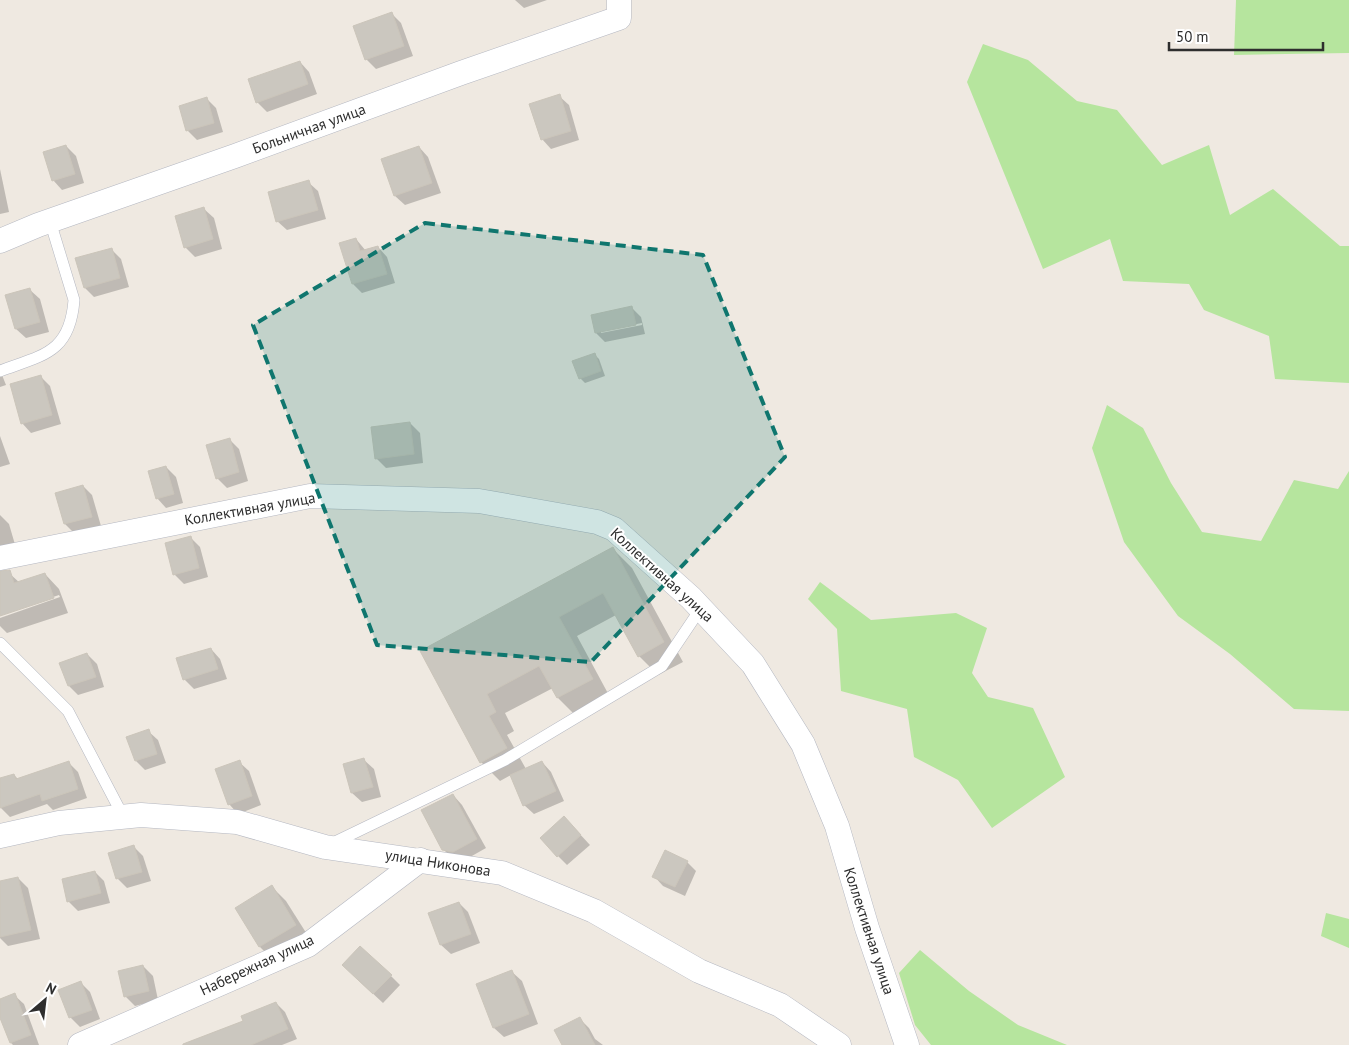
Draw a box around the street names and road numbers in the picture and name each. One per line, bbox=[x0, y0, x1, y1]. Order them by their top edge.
street label: Больничная улица bbox=[250, 99, 368, 158]
street label: Коллективная улица bbox=[183, 488, 317, 529]
street label: Коллективная улица bbox=[607, 523, 718, 626]
street label: улица Никонова bbox=[384, 845, 492, 880]
street label: Коллективная улица bbox=[840, 865, 899, 997]
street label: Набережная улица bbox=[197, 930, 317, 999]

